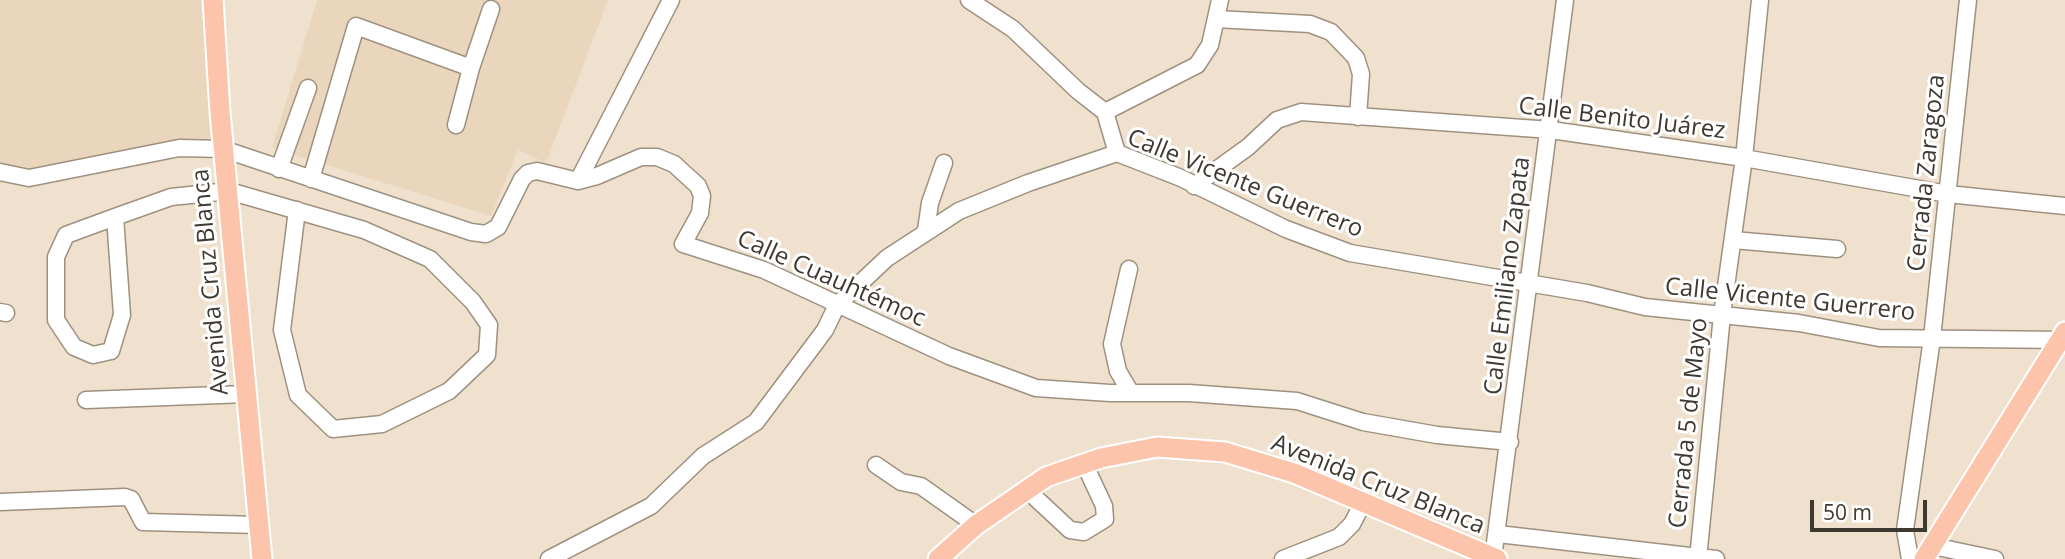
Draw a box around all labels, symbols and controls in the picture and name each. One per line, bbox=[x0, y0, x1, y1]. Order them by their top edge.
street label: Cerrada Zaragoza bbox=[1902, 73, 1952, 273]
street label: Calle Benito Juárez bbox=[1517, 92, 1727, 146]
street label: Calle Vicente Guerrero bbox=[1123, 124, 1367, 244]
street label: Calle Emiliano Zapata bbox=[1479, 155, 1537, 397]
street label: Avenida Cruz Blanca bbox=[187, 168, 235, 396]
street label: Calle Cuauhtémoc bbox=[732, 225, 930, 333]
street label: Calle Vicente Guerrero bbox=[1663, 273, 1917, 327]
street label: Cerrada 5 de Mayo bbox=[1664, 316, 1714, 530]
street label: Avenida Cruz Blanca bbox=[1267, 429, 1489, 541]
scale bar bbox=[1813, 486, 1930, 530]
text: 50 m bbox=[1823, 498, 1872, 526]

